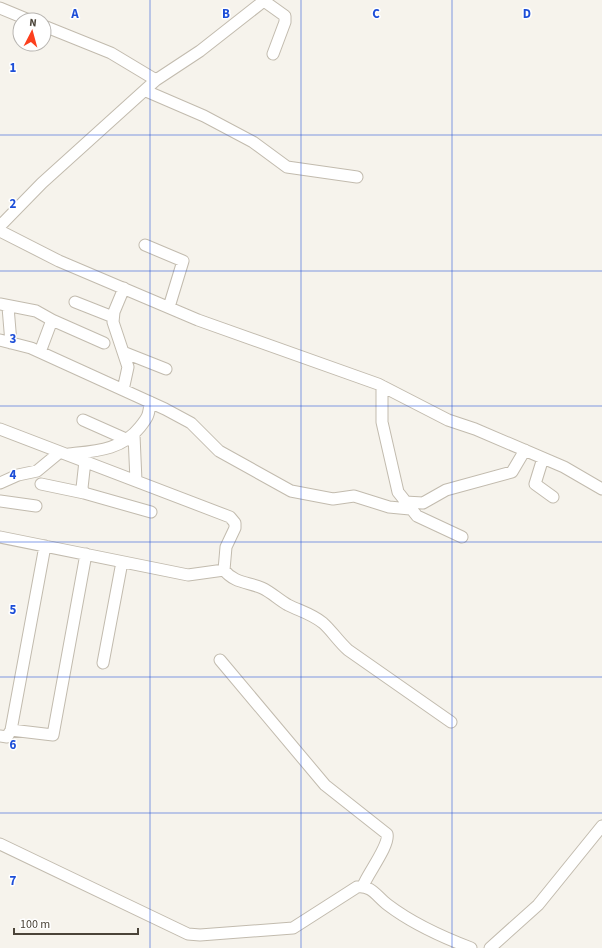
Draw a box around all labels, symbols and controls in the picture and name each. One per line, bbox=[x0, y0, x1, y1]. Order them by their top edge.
text: A bbox=[70, 5, 79, 23]
text: B bbox=[222, 5, 230, 23]
text: C bbox=[372, 5, 380, 23]
text: D bbox=[523, 5, 531, 23]
north arrow bbox=[12, 12, 52, 52]
text: N bbox=[29, 15, 37, 30]
text: 1 bbox=[10, 59, 17, 77]
text: 2 bbox=[10, 195, 17, 213]
text: 3 bbox=[10, 330, 17, 348]
text: 4 bbox=[10, 466, 17, 484]
text: 5 bbox=[10, 601, 17, 619]
text: 6 bbox=[10, 736, 17, 754]
text: 7 bbox=[10, 872, 17, 890]
scale bar bbox=[14, 910, 138, 936]
text: 100 m bbox=[20, 916, 50, 933]

